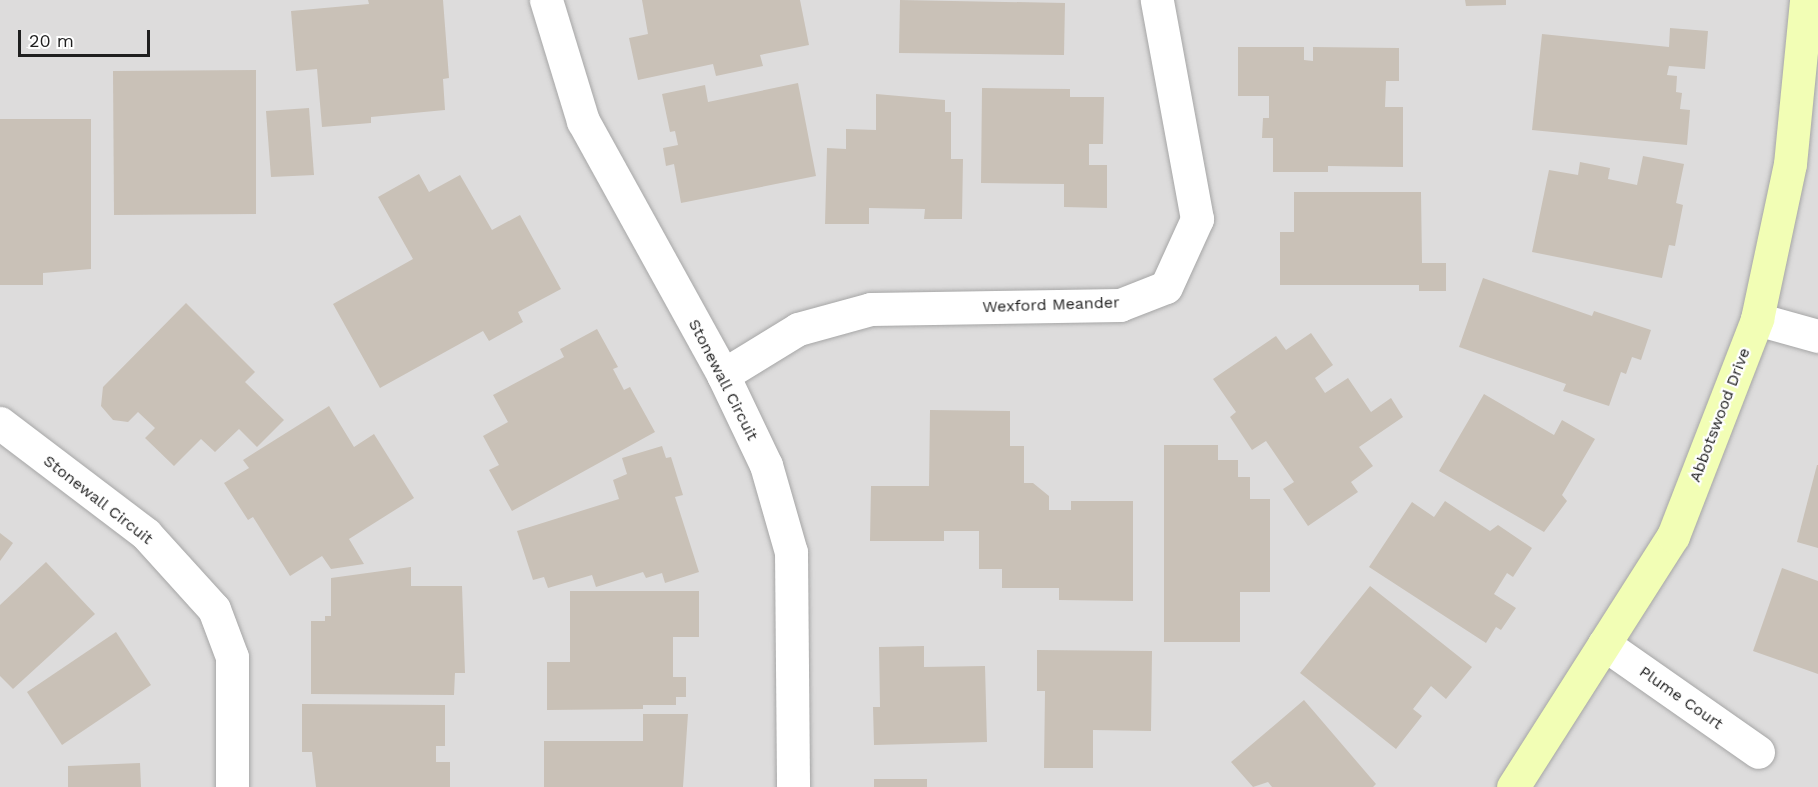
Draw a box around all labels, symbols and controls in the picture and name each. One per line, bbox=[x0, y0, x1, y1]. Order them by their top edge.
scale bar bbox=[21, 18, 153, 56]
text: 20 m bbox=[29, 30, 74, 51]
street label: Wexford Meander bbox=[982, 293, 1120, 317]
street label: Stonewall Circuit bbox=[684, 316, 762, 444]
street label: Abbotswood Drive bbox=[1686, 345, 1754, 485]
street label: Stonewall Circuit bbox=[39, 451, 157, 549]
street label: Plume Court bbox=[1635, 662, 1727, 734]

